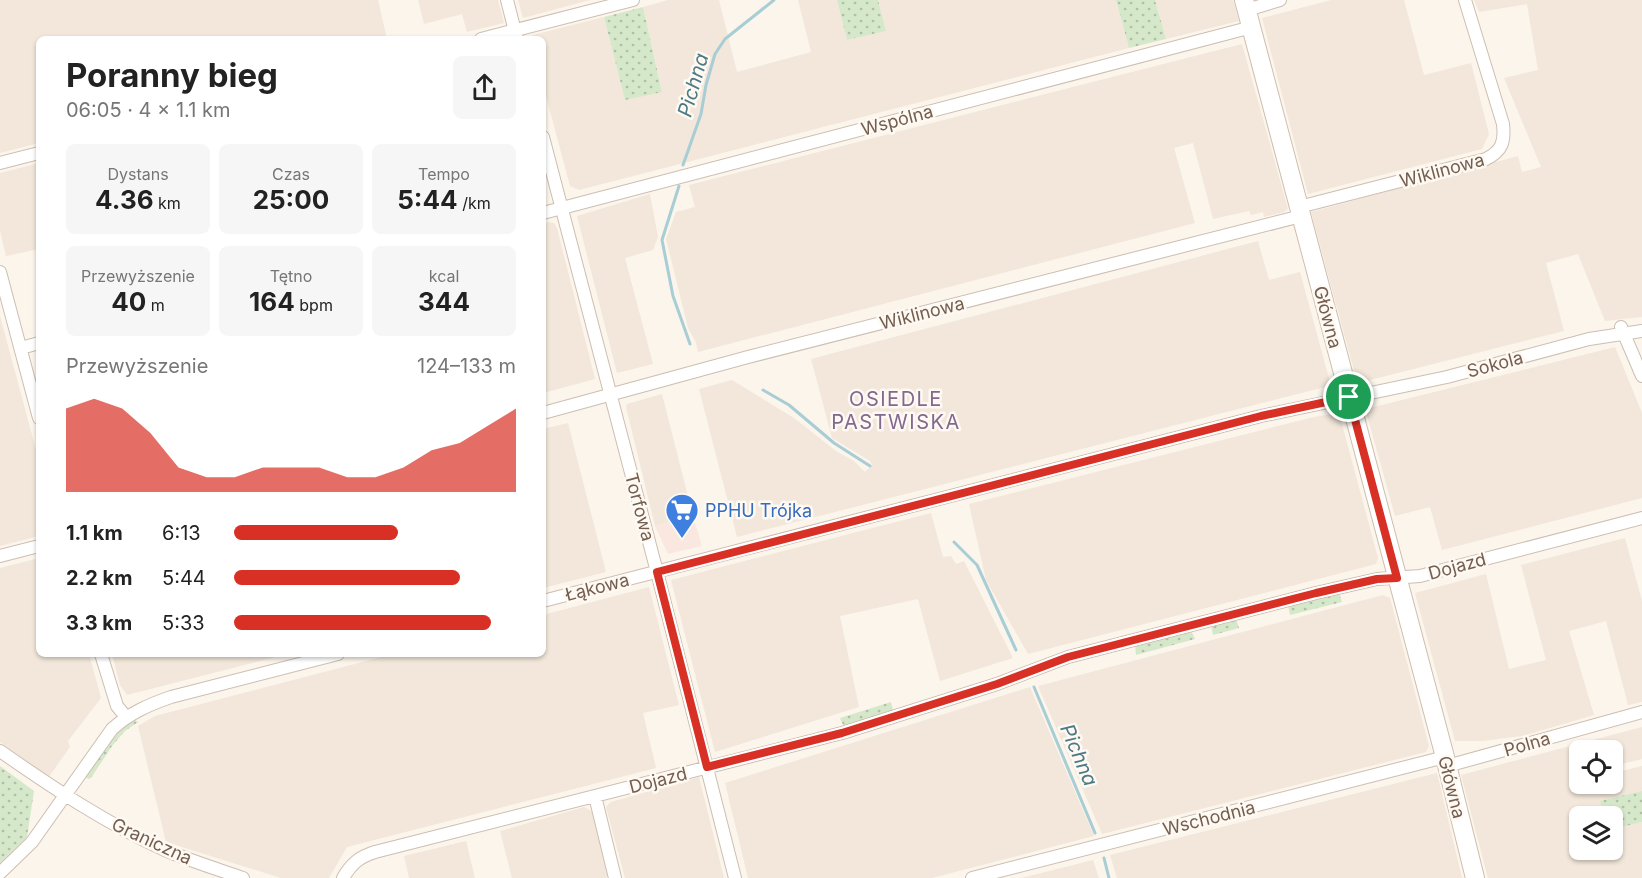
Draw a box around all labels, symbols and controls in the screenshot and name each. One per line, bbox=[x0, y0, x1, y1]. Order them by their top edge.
water label: Pichna bbox=[673, 50, 713, 120]
text: Poranny bieg bbox=[66, 55, 278, 95]
button: share bbox=[453, 56, 516, 119]
text: 06:05 · 4 × 1.1 km bbox=[66, 98, 230, 122]
street label: Wspólna bbox=[859, 100, 935, 140]
street label: Wiklinowa bbox=[1397, 149, 1487, 191]
text: Dystans bbox=[107, 164, 169, 184]
text: Czas bbox=[272, 164, 310, 184]
text: Tempo bbox=[418, 164, 470, 184]
text: 4.36 bbox=[95, 184, 154, 215]
text: 25:00 bbox=[253, 184, 329, 215]
text: 5:44 bbox=[397, 184, 458, 215]
text: km bbox=[154, 193, 181, 213]
text: /km bbox=[458, 193, 491, 213]
text: Przewyższenie bbox=[81, 266, 195, 286]
text: Tętno bbox=[270, 266, 312, 286]
text: kcal bbox=[429, 266, 459, 286]
street label: Główna bbox=[1310, 284, 1346, 350]
text: 40 bbox=[111, 286, 146, 317]
text: 164 bbox=[249, 286, 295, 317]
text: 344 bbox=[418, 286, 470, 317]
street label: Wiklinowa bbox=[877, 292, 967, 334]
text: m bbox=[146, 295, 165, 315]
text: bpm bbox=[295, 295, 333, 315]
street label: Sokola bbox=[1465, 346, 1525, 382]
text: Przewyższenie bbox=[66, 354, 208, 378]
text: 124–133 m bbox=[417, 354, 516, 378]
pin bbox=[1323, 371, 1374, 422]
icon: arrive bbox=[1332, 380, 1365, 413]
district label: OSIEDLE PASTWISKA bbox=[831, 387, 961, 434]
street label: Torfowa bbox=[621, 471, 659, 543]
supermarket icon: PPHU Trójka bbox=[664, 492, 700, 539]
place label: PPHU Trójka bbox=[705, 500, 812, 521]
text: 1.1 km bbox=[66, 521, 123, 545]
text: 6:13 bbox=[162, 521, 201, 545]
street label: Dojazd bbox=[1426, 548, 1488, 584]
text: 2.2 km bbox=[66, 566, 132, 590]
text: 5:44 bbox=[162, 566, 206, 590]
street label: Łąkowa bbox=[563, 569, 631, 605]
text: 3.3 km bbox=[66, 611, 132, 635]
text: 5:33 bbox=[162, 611, 205, 635]
water label: Pichna bbox=[1055, 720, 1103, 790]
street label: Polna bbox=[1501, 727, 1553, 761]
map controls bbox=[1569, 740, 1623, 860]
button: locate bbox=[1569, 740, 1623, 794]
street label: Główna bbox=[1434, 754, 1470, 820]
street label: Dojazd bbox=[627, 763, 689, 797]
street label: Wschodnia bbox=[1161, 796, 1257, 840]
button: layers bbox=[1569, 806, 1623, 860]
street label: Graniczna bbox=[109, 813, 195, 869]

